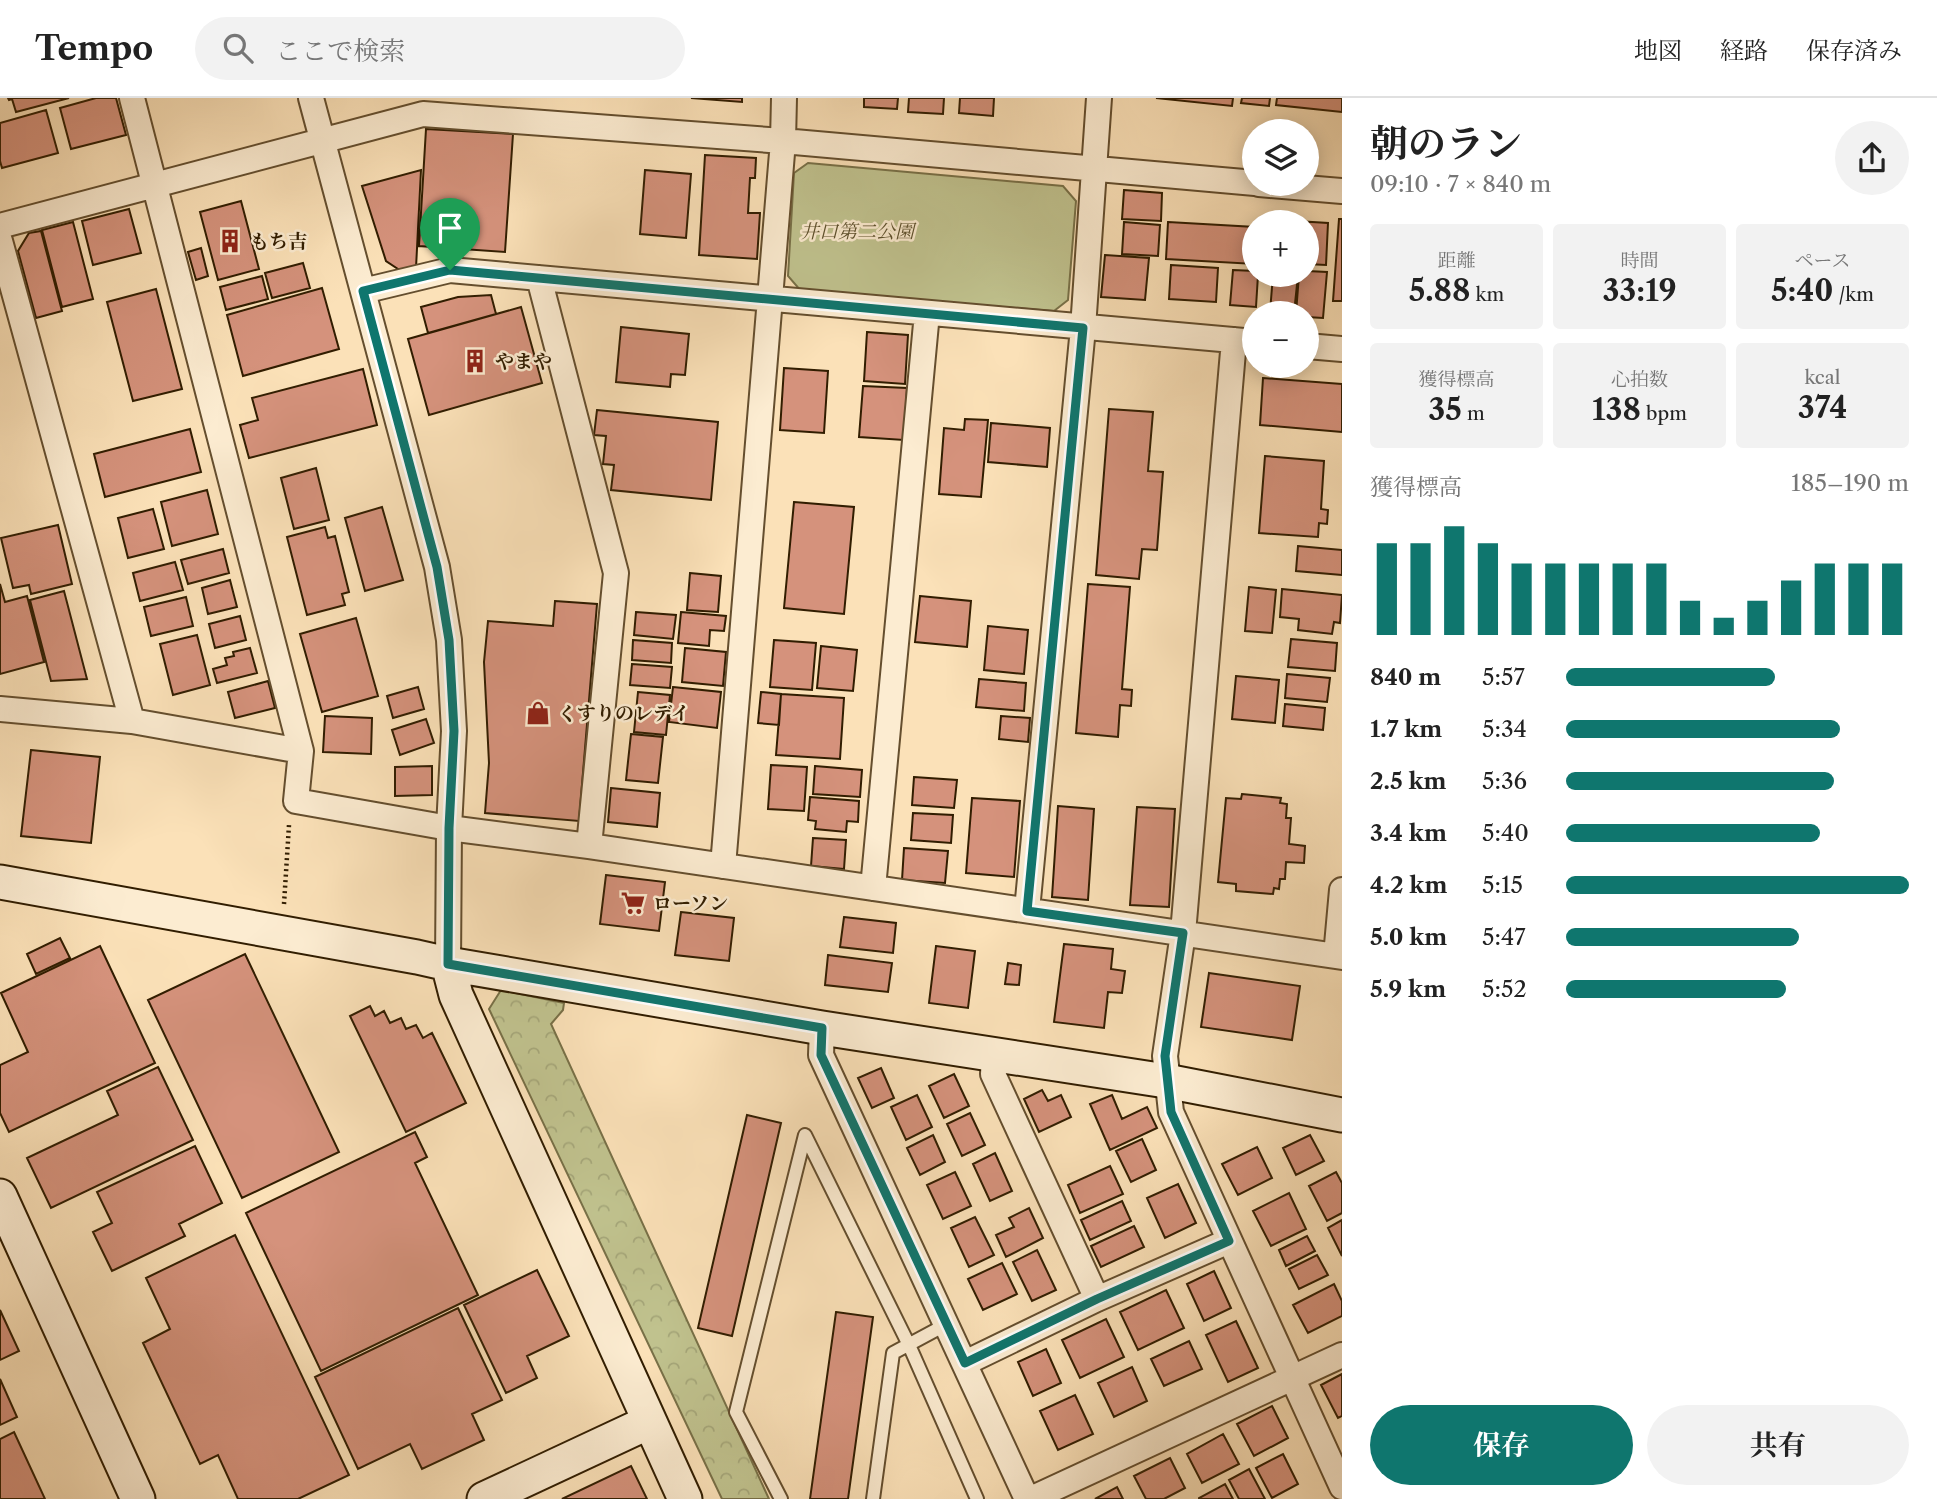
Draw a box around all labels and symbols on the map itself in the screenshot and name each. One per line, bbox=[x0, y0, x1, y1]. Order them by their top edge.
pin bbox=[420, 198, 480, 270]
park label: 井口第二公園 bbox=[800, 220, 917, 243]
building icon: もち吉 bbox=[216, 227, 244, 255]
place label: もち吉 bbox=[250, 230, 307, 253]
building icon: やまや bbox=[461, 347, 489, 375]
place label: やまや bbox=[495, 350, 552, 373]
shop icon: くすりのレデイ bbox=[524, 699, 552, 727]
place label: くすりのレデイ bbox=[558, 702, 690, 725]
supermarket icon: ローソン bbox=[619, 889, 647, 917]
place label: ローソン bbox=[653, 892, 728, 915]

